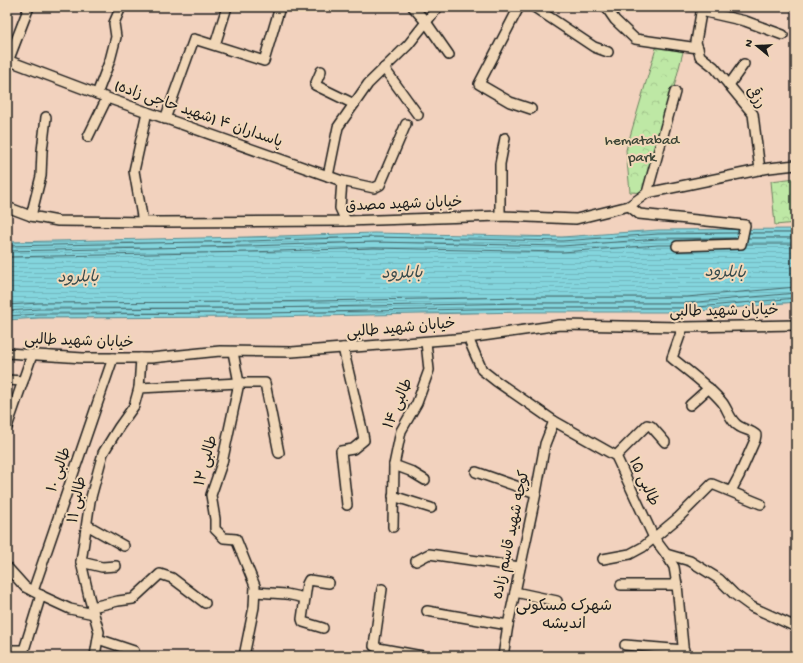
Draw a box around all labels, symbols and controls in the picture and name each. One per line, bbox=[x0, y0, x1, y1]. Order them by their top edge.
north arrow bbox=[737, 26, 777, 66]
text: N bbox=[743, 38, 756, 49]
street label: پاسداران ۴ (شهید حاجی زاده) bbox=[111, 78, 285, 152]
street label: رزقی bbox=[741, 81, 772, 113]
park label: hematabad park bbox=[605, 132, 680, 167]
street label: خیابان شهید مصدق bbox=[345, 194, 463, 216]
water label: بابلرود bbox=[704, 263, 746, 284]
water label: بابلرود bbox=[381, 264, 423, 285]
water label: بابلرود bbox=[57, 268, 99, 289]
street label: خیابان شهید طالبی bbox=[669, 302, 779, 322]
street label: خیابان شهید طالبی bbox=[346, 315, 456, 343]
street label: خیابان شهید طالبی bbox=[24, 331, 134, 353]
street label: طالبی ۱۴ bbox=[380, 376, 418, 432]
street label: طالبی ۱۲ bbox=[192, 434, 222, 488]
street label: طالبی ۱۰ bbox=[44, 445, 76, 495]
street label: طالبی ۱۵ bbox=[624, 455, 662, 509]
street label: کوچه شهید قاسم زاده bbox=[490, 469, 535, 601]
street label: طالبی ۱۱ bbox=[65, 475, 91, 525]
district label: شهرک مسکونی اندیشه bbox=[516, 598, 612, 635]

